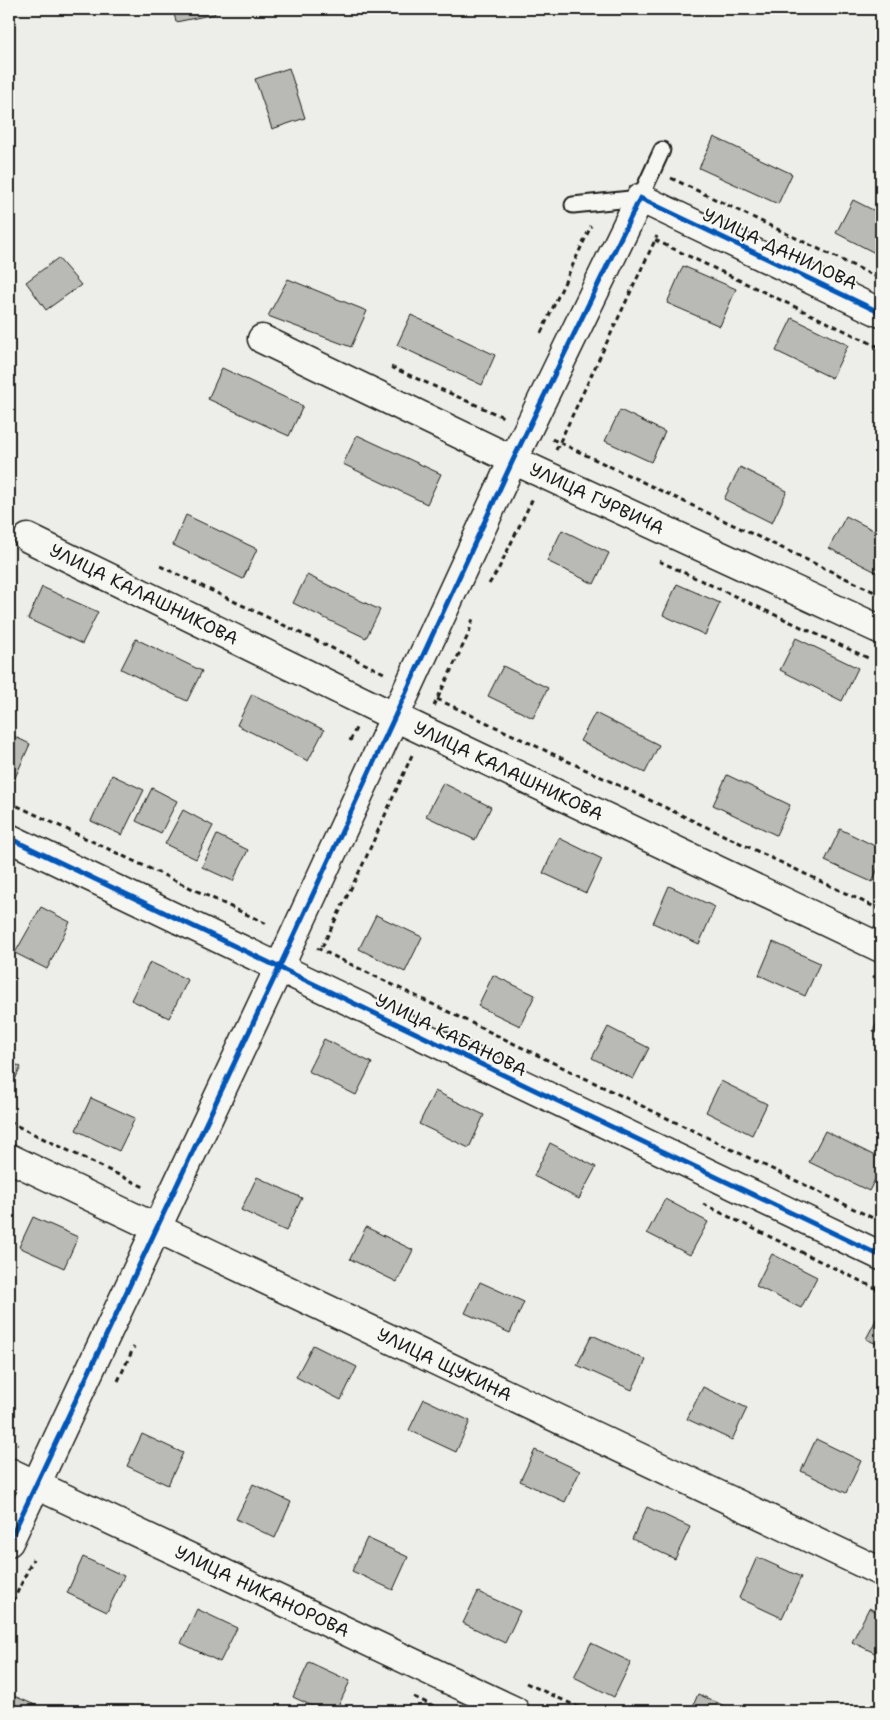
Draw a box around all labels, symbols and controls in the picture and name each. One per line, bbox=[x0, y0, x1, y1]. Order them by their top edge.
street label: УЛИЦА ДАНИЛОВА bbox=[699, 203, 861, 295]
street label: УЛИЦА ГУРВИЧА bbox=[526, 457, 668, 540]
street label: УЛИЦА КАЛАШНИКОВА bbox=[46, 538, 242, 651]
street label: УЛИЦА КАЛАШНИКОВА bbox=[410, 716, 607, 826]
street label: УЛИЦА КАБАНОВА bbox=[371, 988, 531, 1082]
street label: УЛИЦА ЩУКИНА bbox=[373, 1322, 516, 1407]
street label: УЛИЦА НИКАНОРОВА bbox=[171, 1540, 353, 1643]

